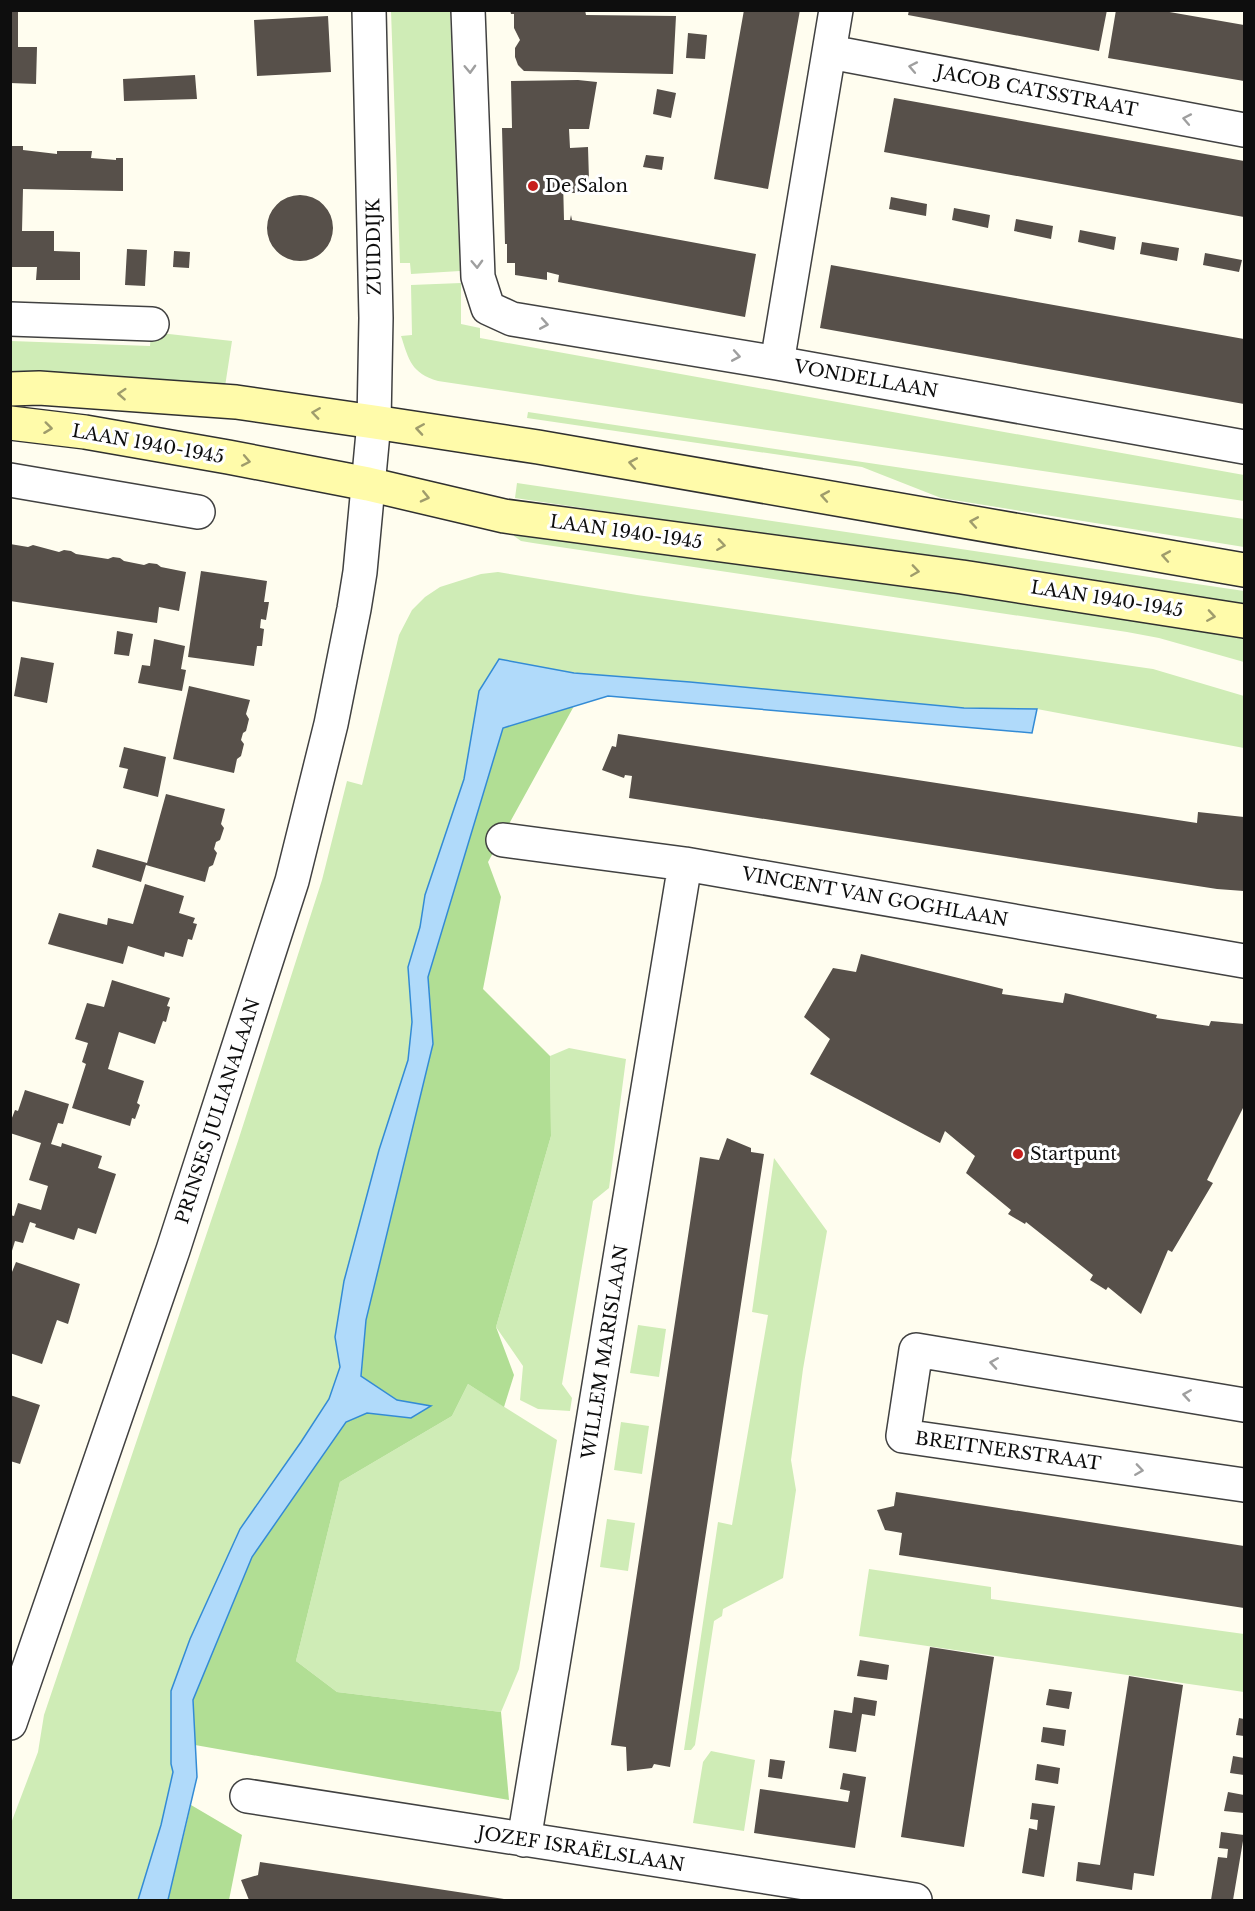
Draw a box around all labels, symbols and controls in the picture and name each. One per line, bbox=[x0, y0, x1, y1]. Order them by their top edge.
street label: JACOB CATSSTRAAT bbox=[932, 60, 1140, 121]
one-way arrow bbox=[908, 61, 918, 74]
one-way arrow bbox=[464, 64, 476, 73]
one-way arrow bbox=[1182, 113, 1192, 126]
place label: De Salon bbox=[545, 175, 628, 197]
marker: De Salon bbox=[526, 179, 540, 193]
street label: ZUIDDIJK bbox=[362, 197, 386, 296]
one-way arrow bbox=[471, 259, 483, 268]
one-way arrow bbox=[538, 317, 548, 330]
one-way arrow bbox=[731, 350, 741, 362]
street label: VONDELLAAN bbox=[791, 355, 940, 402]
one-way arrow bbox=[118, 388, 127, 401]
one-way arrow bbox=[311, 408, 321, 420]
street label: LAAN 1940-1945 bbox=[70, 420, 226, 468]
one-way arrow bbox=[43, 421, 52, 433]
one-way arrow bbox=[415, 423, 425, 436]
one-way arrow bbox=[241, 454, 251, 467]
one-way arrow bbox=[628, 457, 638, 470]
one-way arrow bbox=[420, 490, 430, 503]
one-way arrow bbox=[821, 490, 831, 503]
street label: LAAN 1940-1945 bbox=[548, 510, 704, 554]
one-way arrow bbox=[970, 516, 980, 529]
one-way arrow bbox=[717, 538, 726, 550]
one-way arrow bbox=[1162, 550, 1172, 563]
one-way arrow bbox=[910, 564, 919, 576]
street label: LAAN 1940-1945 bbox=[1029, 576, 1185, 622]
one-way arrow bbox=[1207, 609, 1216, 621]
street label: VINCENT VAN GOGHLAAN bbox=[739, 863, 1010, 931]
street label: PRINSES JULIANALAAN bbox=[171, 996, 265, 1226]
place label: Startpunt bbox=[1030, 1143, 1117, 1165]
marker: Startpunt bbox=[1011, 1147, 1025, 1161]
street label: WILLEM MARISLAAN bbox=[577, 1243, 633, 1462]
one-way arrow bbox=[990, 1357, 1000, 1370]
one-way arrow bbox=[1182, 1390, 1191, 1402]
street label: BREITNERSTRAAT bbox=[914, 1427, 1103, 1475]
one-way arrow bbox=[1135, 1463, 1144, 1475]
street label: JOZEF ISRAËLSLAAN bbox=[474, 1820, 686, 1876]

